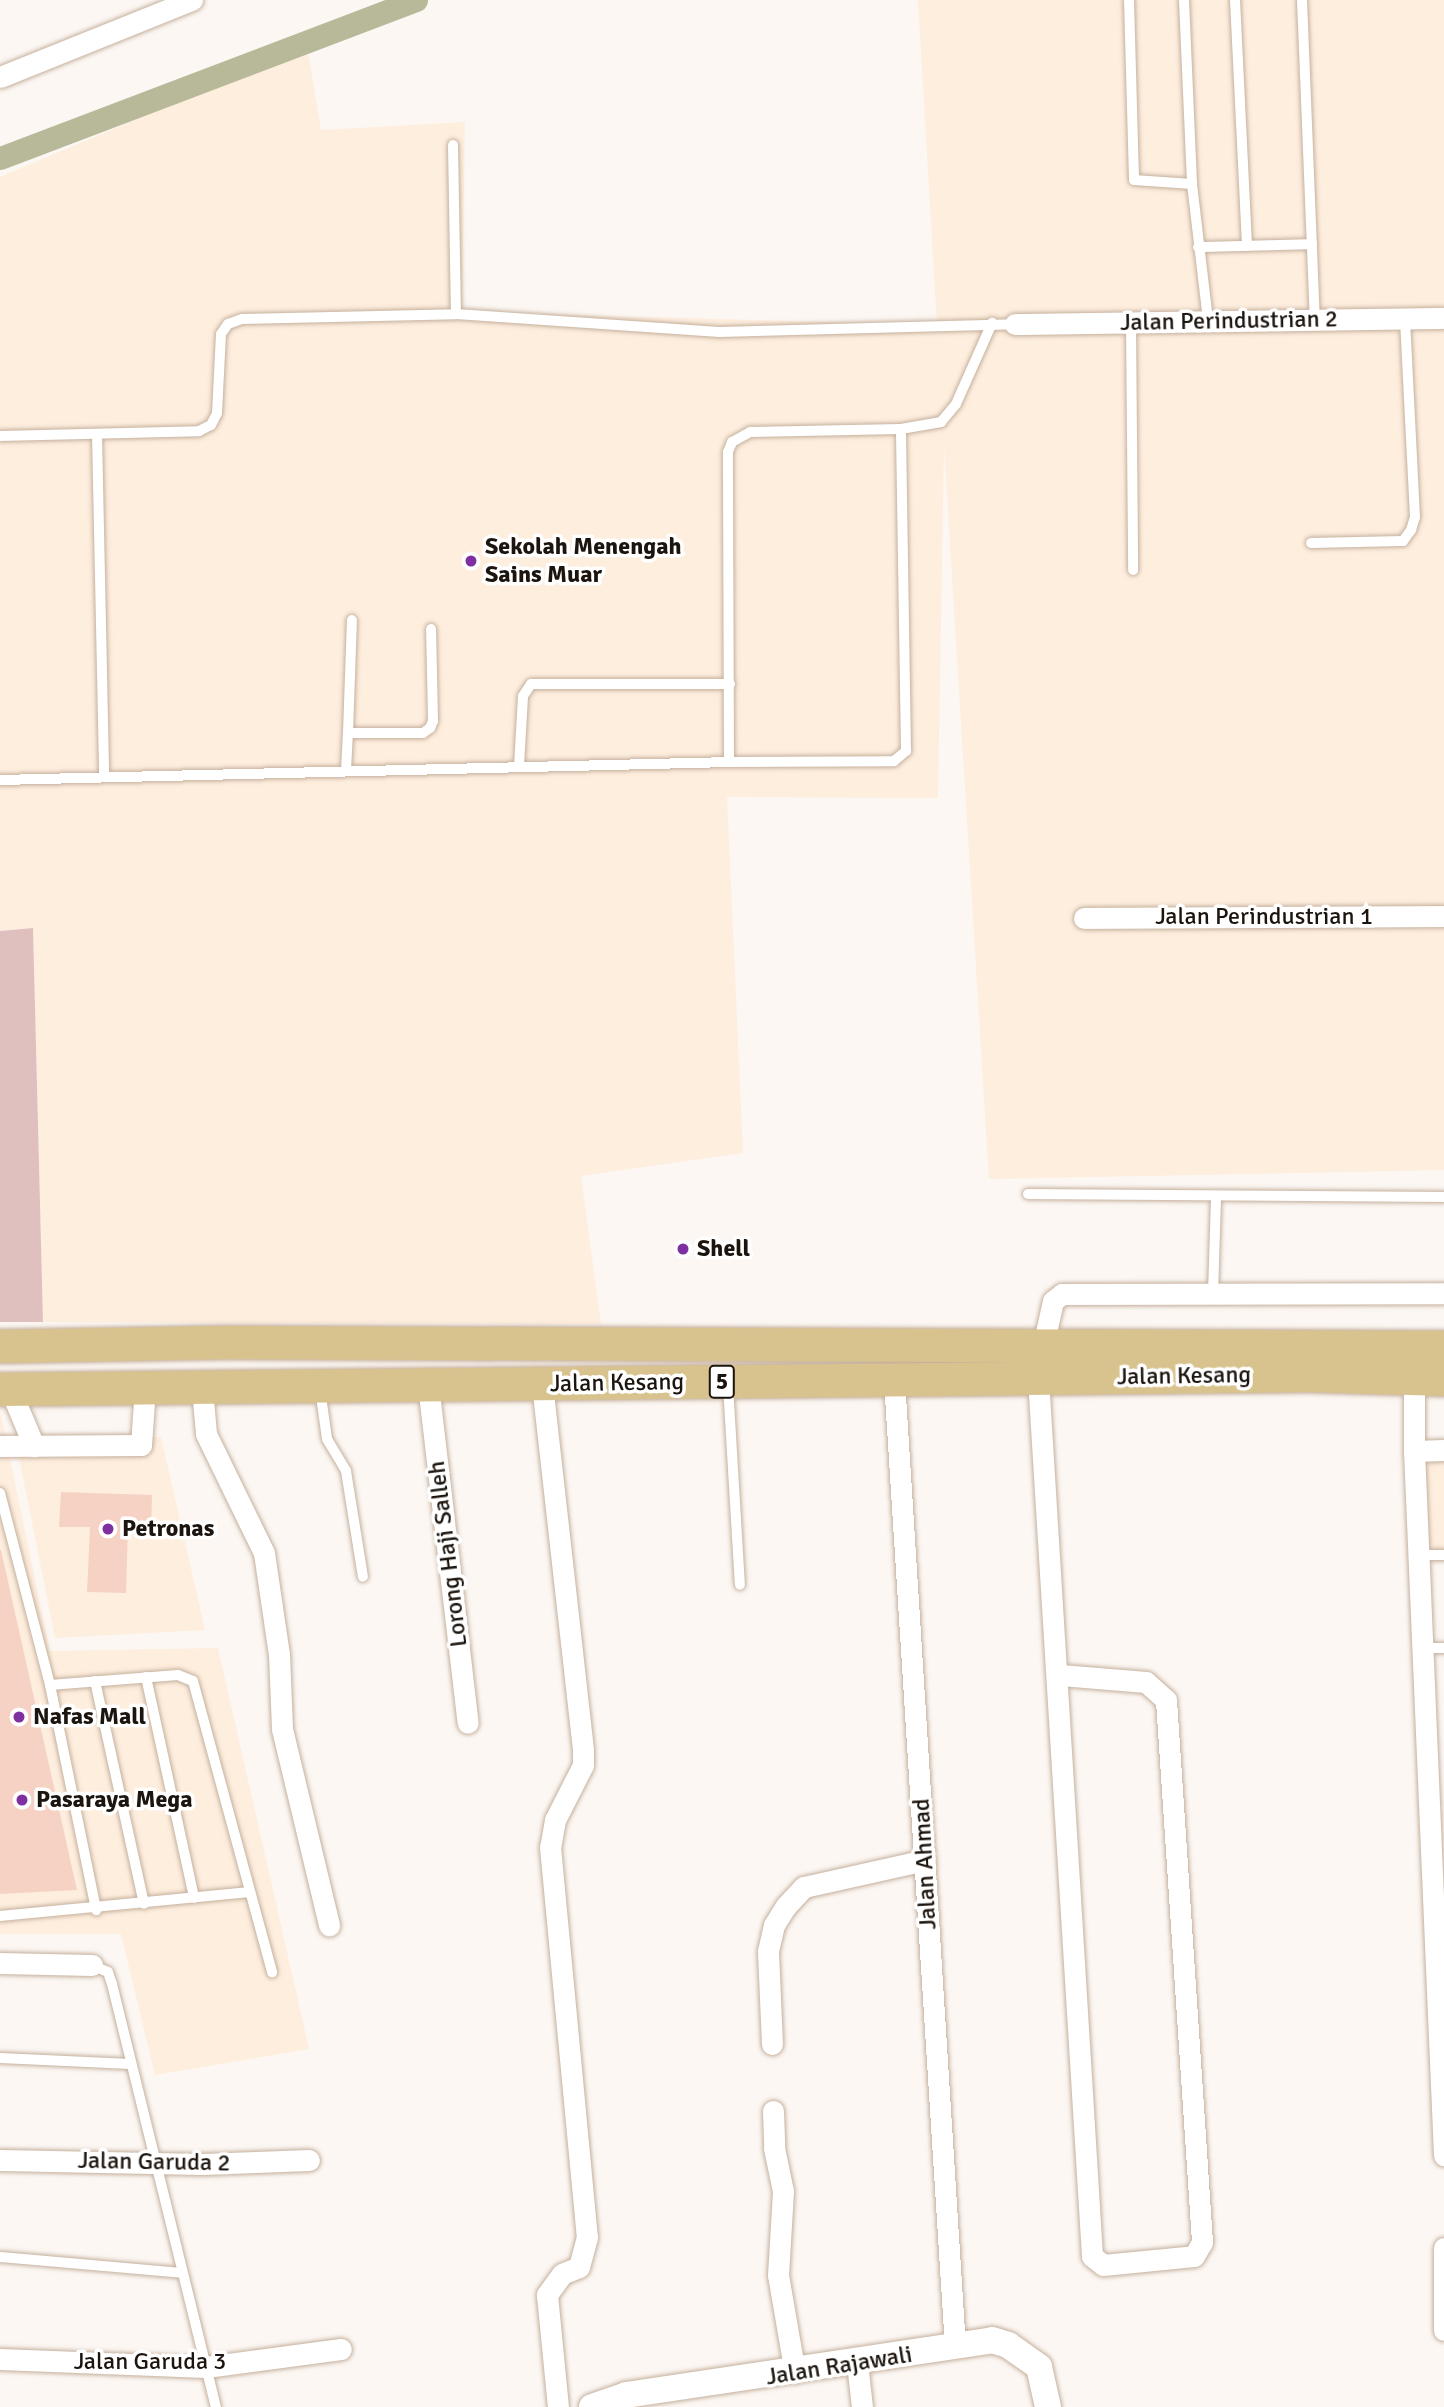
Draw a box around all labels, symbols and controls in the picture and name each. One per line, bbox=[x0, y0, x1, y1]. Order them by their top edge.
street label: Jalan Perindustrian 2 bbox=[1120, 305, 1338, 337]
place label: Sekolah Menengah Sains Muar bbox=[485, 533, 681, 589]
marker: Sekolah Menengah Sains Muar bbox=[463, 553, 479, 569]
street label: Jalan Perindustrian 1 bbox=[1155, 903, 1373, 931]
place label: Shell bbox=[697, 1235, 750, 1263]
marker: Shell bbox=[675, 1241, 691, 1257]
street label: Jalan Kesang bbox=[1117, 1360, 1251, 1392]
road number: 5 bbox=[708, 1362, 736, 1401]
street label: Jalan Kesang bbox=[550, 1367, 684, 1399]
street label: Lorong Haji Salleh bbox=[422, 1459, 474, 1649]
place label: Petronas bbox=[122, 1515, 214, 1543]
marker: Petronas bbox=[100, 1521, 116, 1537]
place label: Nafas Mall bbox=[33, 1703, 146, 1731]
marker: Nafas Mall bbox=[11, 1709, 27, 1725]
place label: Pasaraya Mega bbox=[36, 1786, 193, 1814]
marker: Pasaraya Mega bbox=[14, 1792, 30, 1808]
street label: Jalan Ahmad bbox=[907, 1798, 943, 1930]
street label: Jalan Garuda 2 bbox=[77, 2146, 231, 2178]
street label: Jalan Rajawali bbox=[764, 2340, 914, 2392]
street label: Jalan Garuda 3 bbox=[74, 2348, 226, 2376]

